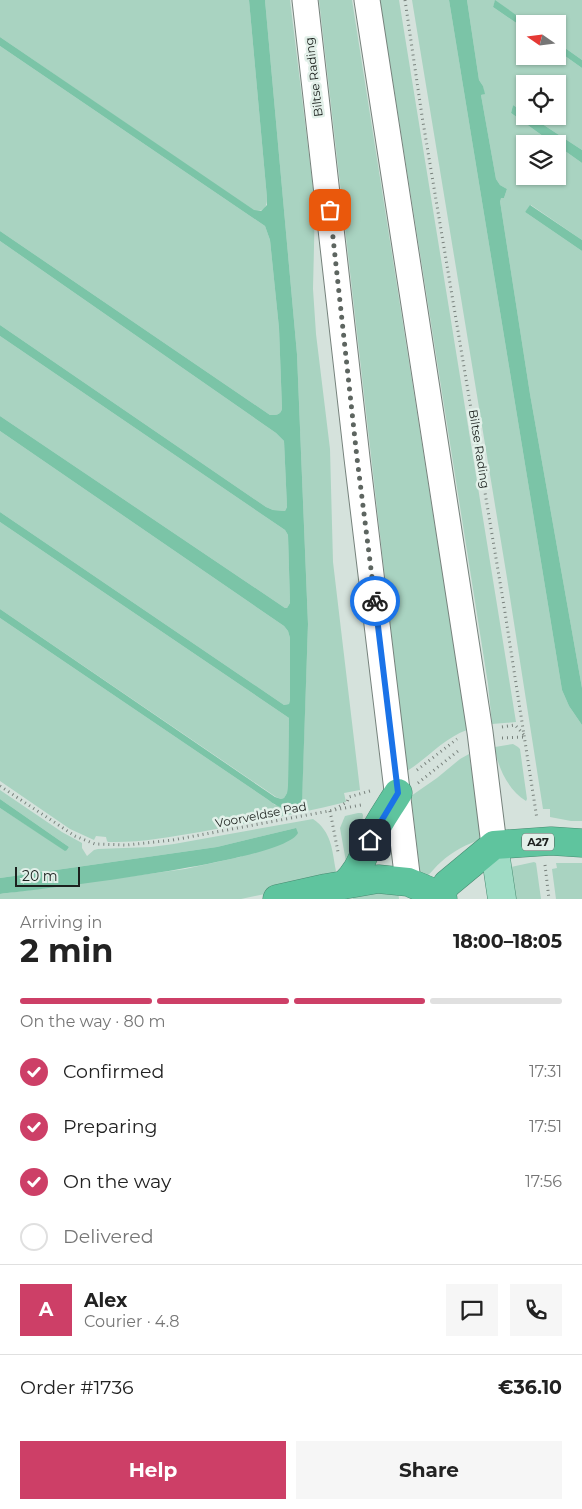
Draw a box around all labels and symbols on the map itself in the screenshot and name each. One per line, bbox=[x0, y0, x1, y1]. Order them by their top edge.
north arrow bbox=[516, 15, 566, 65]
street label: Biltse Rading bbox=[301, 36, 326, 118]
pin bbox=[309, 189, 351, 231]
street label: Biltse Rading bbox=[466, 408, 493, 490]
courier bbox=[350, 576, 400, 626]
street label: Voorveldse Pad bbox=[214, 798, 308, 831]
pin bbox=[349, 819, 391, 861]
road number: A27 bbox=[522, 834, 554, 850]
scale bar bbox=[15, 864, 80, 887]

